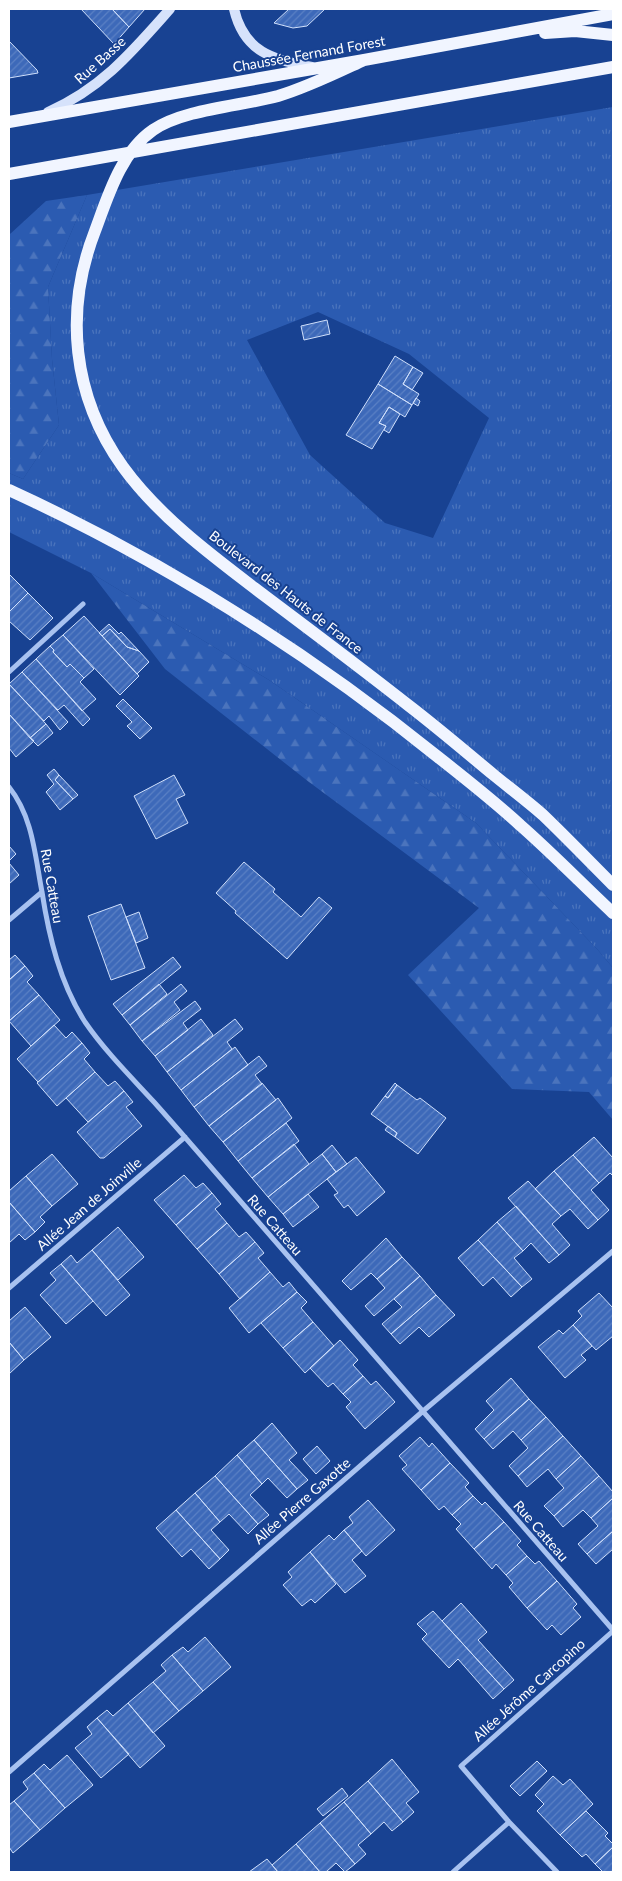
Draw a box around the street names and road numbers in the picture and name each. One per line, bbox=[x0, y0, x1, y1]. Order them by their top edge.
street label: Rue Basse bbox=[71, 32, 129, 87]
street label: Chaussée Fernand Forest bbox=[231, 32, 387, 75]
street label: Boulevard des Hauts de France bbox=[206, 526, 366, 657]
street label: Rue Catteau bbox=[38, 847, 67, 924]
street label: Allée Jean de Joinville bbox=[33, 1154, 144, 1254]
street label: Rue Catteau bbox=[244, 1191, 306, 1259]
street label: Allée Pierre Gaxotte bbox=[250, 1454, 354, 1547]
street label: Rue Catteau bbox=[510, 1497, 572, 1565]
street label: Allée Jérôme Carcopino bbox=[469, 1635, 588, 1744]

